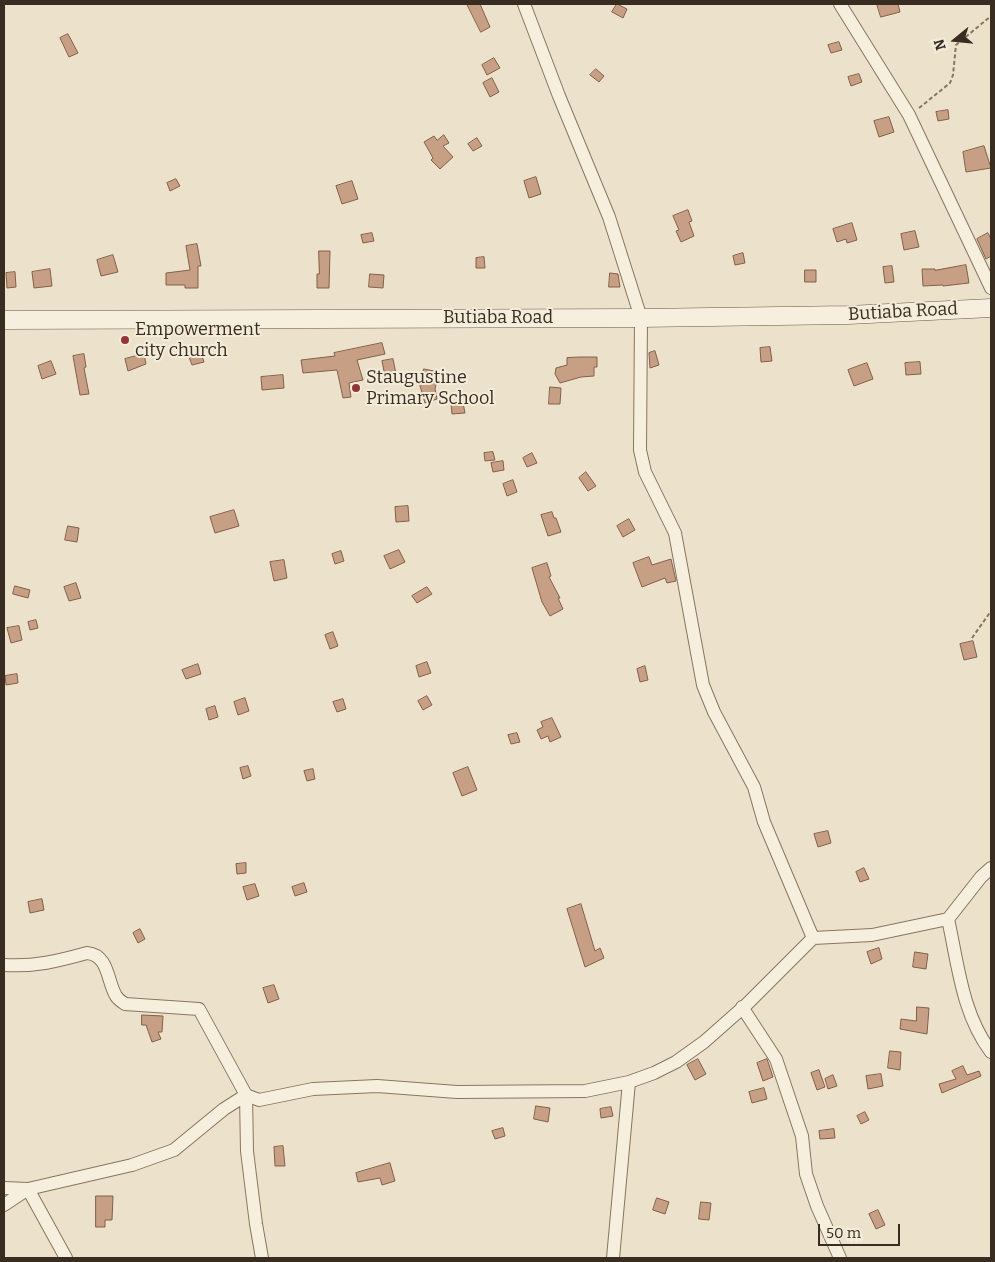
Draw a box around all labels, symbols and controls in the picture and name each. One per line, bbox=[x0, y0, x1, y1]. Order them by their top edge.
north arrow bbox=[930, 15, 980, 65]
text: N bbox=[930, 37, 950, 52]
street label: Butiaba Road bbox=[847, 298, 959, 326]
street label: Butiaba Road bbox=[443, 307, 553, 329]
place label: Empowerment city church bbox=[135, 319, 260, 362]
marker: Empowerment city church bbox=[119, 334, 131, 346]
place label: Staugustine Primary School bbox=[366, 367, 495, 409]
marker: Staugustine Primary School bbox=[350, 382, 362, 394]
scale bar bbox=[820, 1214, 902, 1246]
text: 50 m bbox=[826, 1224, 861, 1242]

